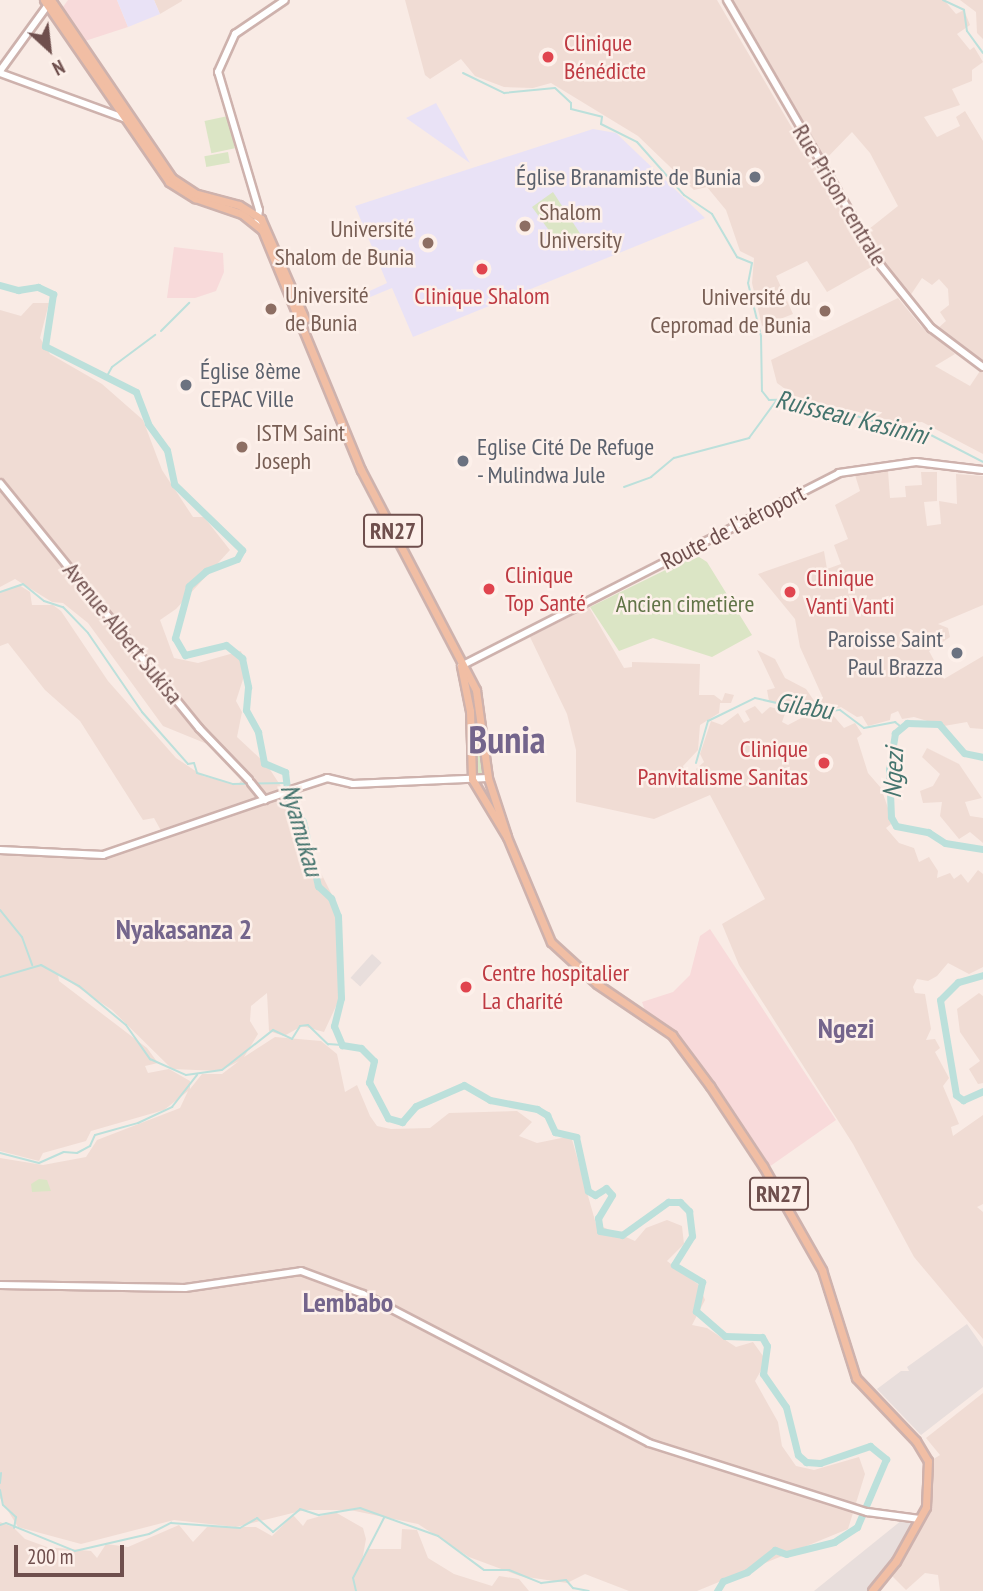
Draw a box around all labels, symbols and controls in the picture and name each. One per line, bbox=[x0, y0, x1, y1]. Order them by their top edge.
north arrow bbox=[14, 14, 84, 84]
place label: Clinique Bénédicte bbox=[564, 29, 646, 85]
marker: Clinique Bénédicte bbox=[538, 47, 558, 67]
text: N bbox=[49, 55, 69, 81]
street label: Rue Prison centrale bbox=[786, 119, 894, 271]
place label: Église Branamiste de Bunia bbox=[516, 163, 741, 191]
marker: Église Branamiste de Bunia bbox=[747, 169, 763, 185]
place label: Shalom University bbox=[539, 198, 622, 254]
place label: Université Shalom de Bunia bbox=[274, 215, 414, 271]
marker: Shalom University bbox=[517, 218, 533, 234]
marker: Université Shalom de Bunia bbox=[420, 235, 436, 251]
marker: Clinique Shalom bbox=[472, 259, 492, 279]
place label: Université de Bunia bbox=[285, 281, 369, 337]
place label: Clinique Shalom bbox=[414, 282, 550, 310]
place label: Université du Cepromad de Bunia bbox=[650, 283, 811, 339]
marker: Université de Bunia bbox=[263, 301, 279, 317]
marker: Université du Cepromad de Bunia bbox=[817, 303, 833, 319]
place label: Église 8ème CEPAC Ville bbox=[200, 357, 301, 413]
marker: Église 8ème CEPAC Ville bbox=[178, 377, 194, 393]
water label: Ruisseau Kasinini bbox=[772, 383, 932, 451]
place label: ISTM Saint Joseph bbox=[256, 419, 345, 475]
place label: Eglise Cité De Refuge - Mulindwa Jule bbox=[477, 433, 654, 489]
marker: ISTM Saint Joseph bbox=[234, 439, 250, 455]
marker: Eglise Cité De Refuge - Mulindwa Jule bbox=[455, 453, 471, 469]
street label: Route de l'aéroport bbox=[656, 478, 810, 576]
road number: RN27 bbox=[362, 512, 424, 551]
street label: Avenue Albert Sukisa bbox=[57, 556, 189, 710]
place label: Clinique Top Santé bbox=[505, 561, 586, 617]
place label: Clinique Vanti Vanti bbox=[806, 564, 895, 620]
marker: Clinique Top Santé bbox=[479, 579, 499, 599]
marker: Clinique Vanti Vanti bbox=[780, 582, 800, 602]
park label: Ancien cimetière bbox=[616, 590, 754, 618]
place label: Paroisse Saint Paul Brazza bbox=[828, 625, 943, 681]
marker: Paroisse Saint Paul Brazza bbox=[949, 645, 965, 661]
water label: Gilabu bbox=[773, 686, 835, 726]
district label: Bunia bbox=[469, 716, 545, 762]
place label: Clinique Panvitalisme Sanitas bbox=[638, 735, 808, 791]
water label: Ngezi bbox=[876, 747, 910, 799]
marker: Clinique Panvitalisme Sanitas bbox=[814, 753, 834, 773]
water label: Nyamukau bbox=[274, 780, 330, 880]
district label: Nyakasanza 2 bbox=[116, 912, 252, 946]
place label: Centre hospitalier La charité bbox=[482, 959, 629, 1015]
marker: Centre hospitalier La charité bbox=[456, 977, 476, 997]
district label: Ngezi bbox=[818, 1011, 874, 1045]
road number: RN27 bbox=[748, 1175, 810, 1214]
district label: Lembabo bbox=[303, 1285, 393, 1319]
scale bar bbox=[18, 1532, 128, 1576]
text: 200 m bbox=[27, 1543, 73, 1570]

